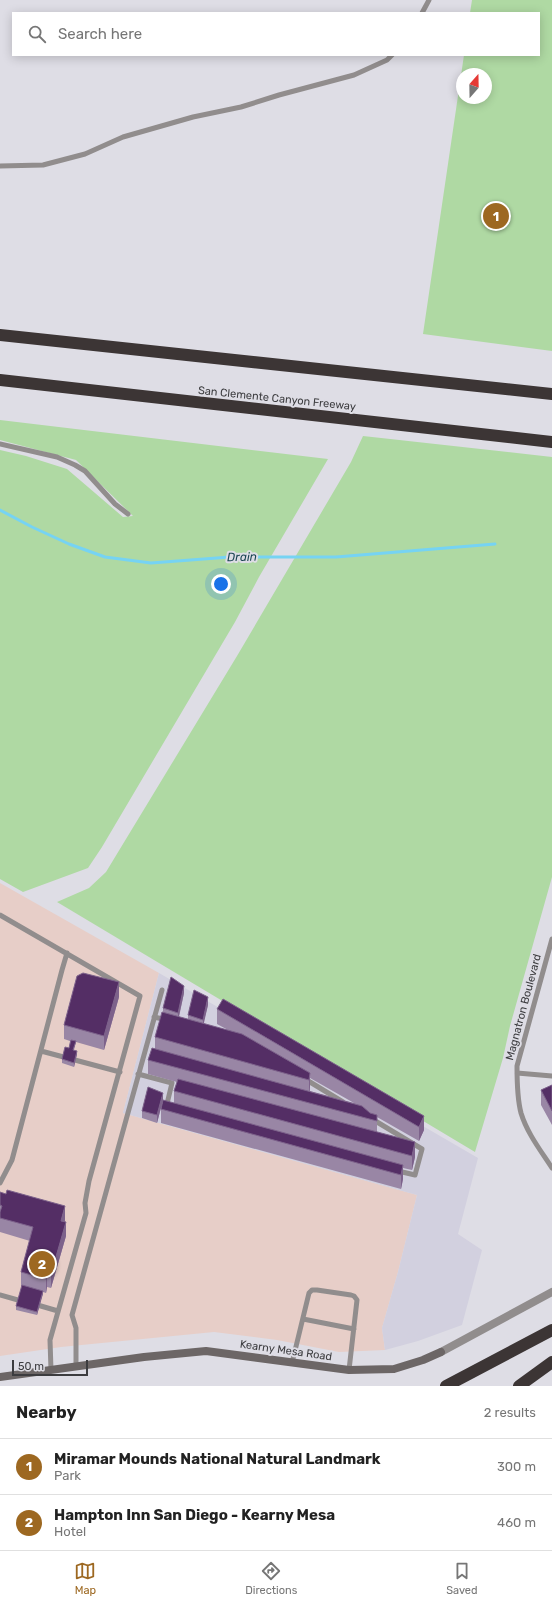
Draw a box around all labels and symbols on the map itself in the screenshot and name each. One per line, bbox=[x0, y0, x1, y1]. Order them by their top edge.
north arrow bbox=[456, 68, 492, 104]
pin: 1 bbox=[483, 201, 509, 231]
street label: San Clemente Canyon Freeway bbox=[197, 384, 357, 413]
water label: Drain bbox=[227, 550, 257, 564]
your location bbox=[211, 574, 231, 594]
street label: Magnatron Boulevard bbox=[503, 953, 544, 1062]
pin: 2 bbox=[29, 1249, 55, 1279]
street label: Kearny Mesa Road bbox=[239, 1338, 333, 1363]
scale bar bbox=[12, 1358, 88, 1377]

